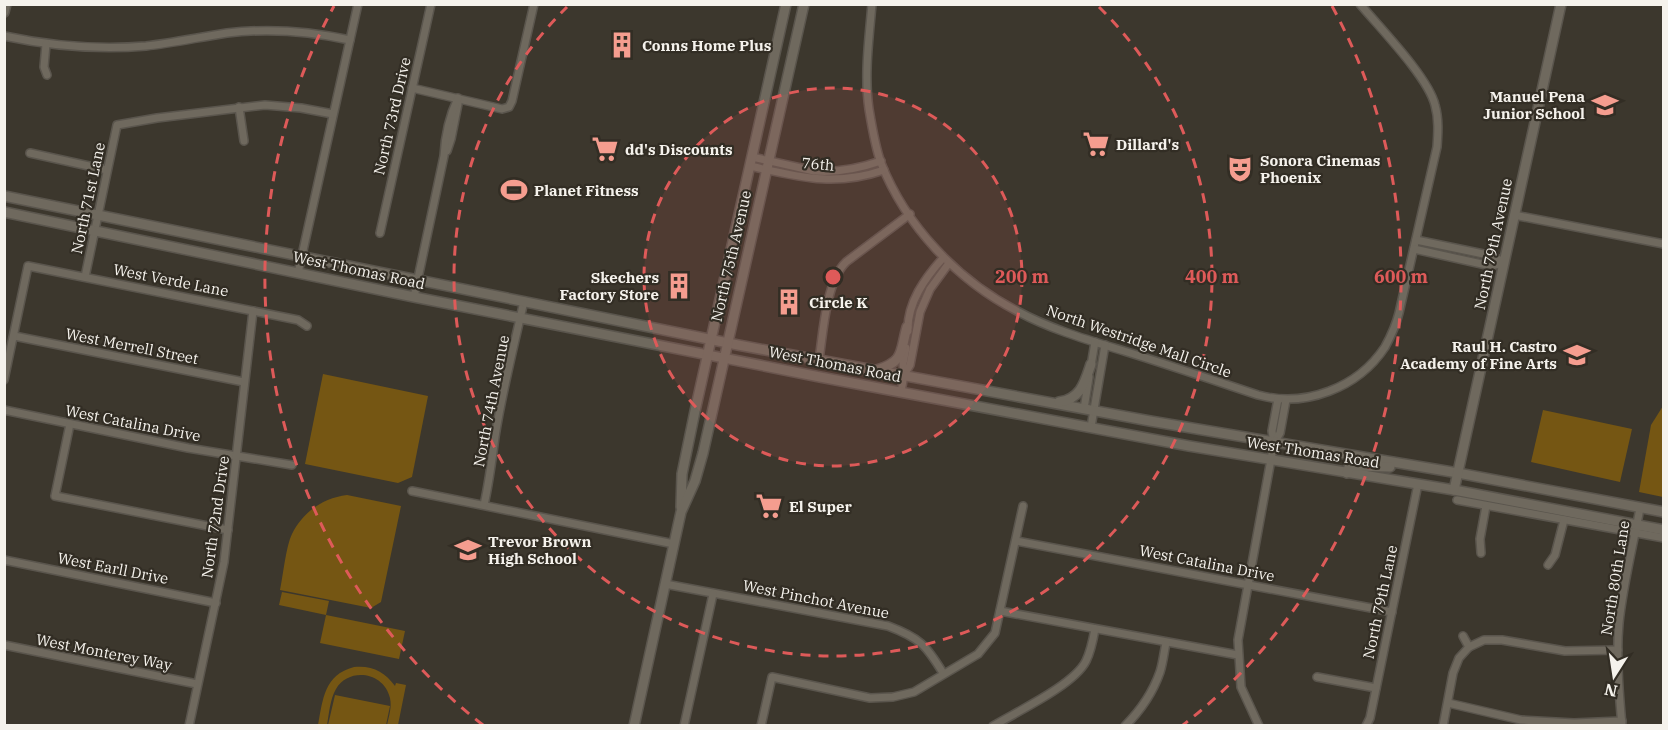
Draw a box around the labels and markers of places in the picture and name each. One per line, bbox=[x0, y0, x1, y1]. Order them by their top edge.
building icon: Conns Home Plus bbox=[607, 30, 637, 60]
place label: Conns Home Plus bbox=[642, 36, 771, 55]
place label: Manuel Pena Junior School bbox=[1483, 87, 1585, 123]
school or university icon: Manuel Pena Junior School bbox=[1590, 90, 1620, 120]
supermarket icon: Dillard's bbox=[1081, 129, 1111, 159]
supermarket icon: dd's Discounts bbox=[590, 134, 620, 164]
place label: Dillard's bbox=[1116, 135, 1179, 154]
place label: dd's Discounts bbox=[625, 140, 733, 159]
place label: Sonora Cinemas Phoenix bbox=[1260, 151, 1380, 187]
theatre icon: Sonora Cinemas Phoenix bbox=[1225, 154, 1255, 184]
sports icon: Planet Fitness bbox=[499, 175, 529, 205]
place label: Planet Fitness bbox=[534, 181, 639, 200]
centre of rings bbox=[823, 267, 843, 287]
place label: Skechers Factory Store bbox=[560, 268, 659, 304]
building icon: Skechers Factory Store bbox=[664, 271, 694, 301]
building icon: Circle K bbox=[774, 287, 804, 317]
place label: Circle K bbox=[809, 293, 868, 312]
place label: Raul H. Castro Academy of Fine Arts bbox=[1400, 337, 1557, 373]
school or university icon: Raul H. Castro Academy of Fine Arts bbox=[1562, 340, 1592, 370]
supermarket icon: El Super bbox=[754, 491, 784, 521]
place label: El Super bbox=[789, 497, 852, 516]
place label: Trevor Brown High School bbox=[488, 532, 591, 568]
school or university icon: Trevor Brown High School bbox=[453, 535, 483, 565]

